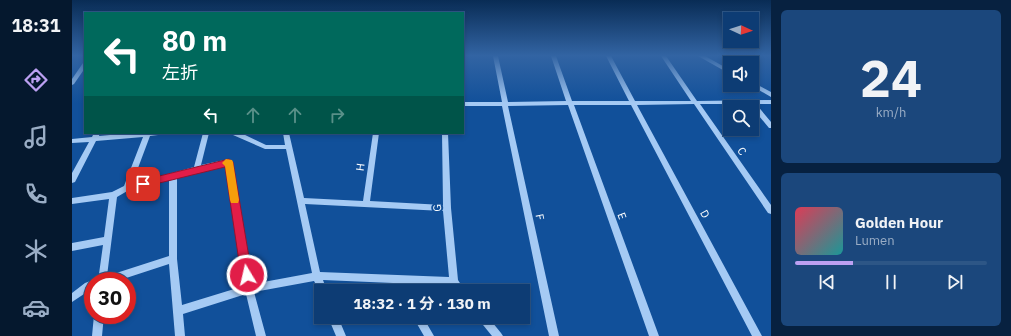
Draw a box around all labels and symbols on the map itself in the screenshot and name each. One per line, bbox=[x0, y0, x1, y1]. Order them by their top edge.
north arrow bbox=[723, 12, 759, 48]
street label: C bbox=[734, 144, 750, 158]
street label: H bbox=[353, 162, 367, 172]
pin bbox=[126, 167, 160, 201]
street label: G bbox=[430, 204, 444, 212]
street label: D bbox=[697, 207, 713, 221]
street label: E bbox=[614, 211, 630, 221]
street label: F bbox=[533, 213, 547, 221]
position arrow bbox=[226, 254, 268, 296]
speed limit sign: 30 bbox=[84, 272, 136, 324]

